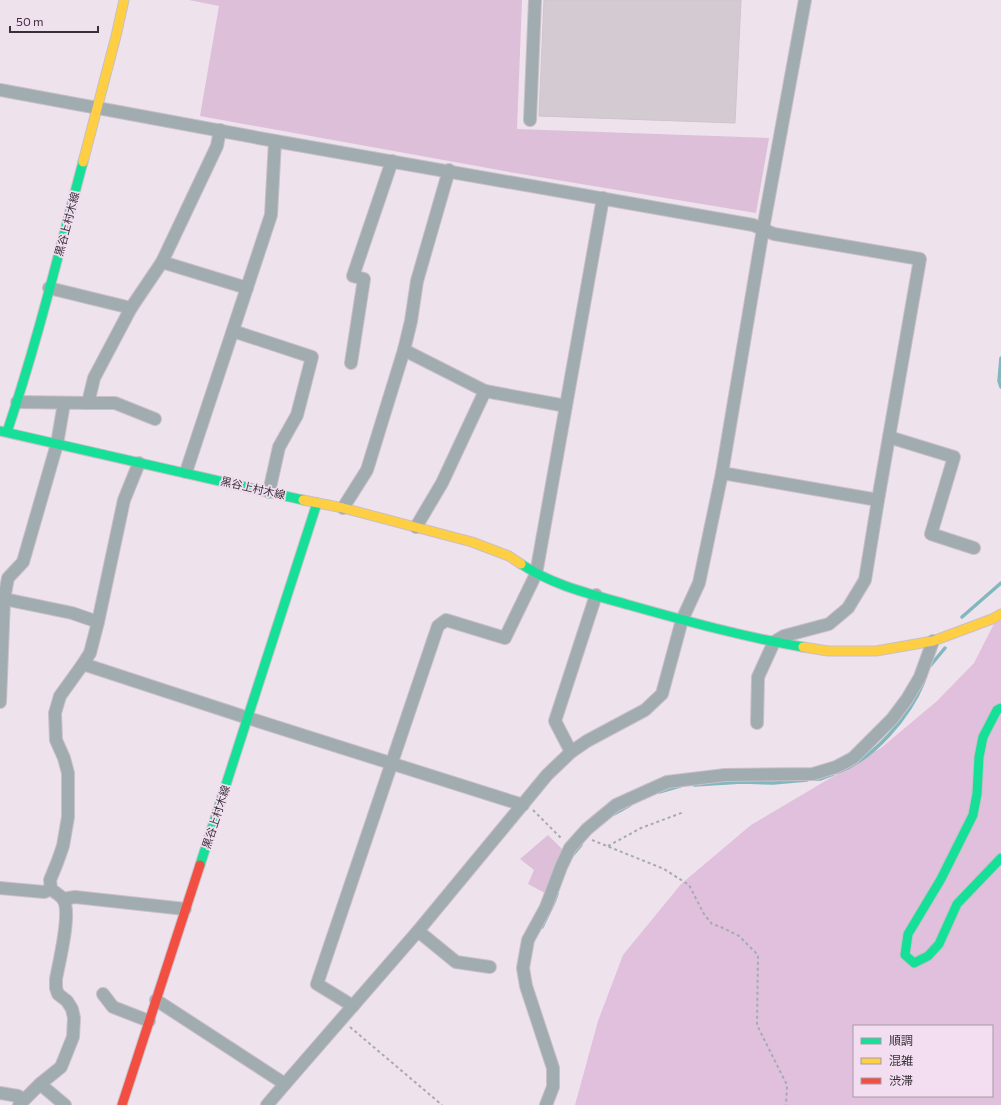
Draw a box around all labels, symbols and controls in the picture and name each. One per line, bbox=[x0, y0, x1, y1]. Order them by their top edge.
scale bar bbox=[10, 8, 98, 34]
text: 50 m bbox=[16, 14, 44, 28]
street label: 黒谷上村木線 bbox=[52, 190, 81, 257]
street label: 黒谷上村木線 bbox=[219, 474, 287, 501]
street label: 黒谷上村木線 bbox=[199, 783, 232, 850]
legend bbox=[853, 1025, 993, 1097]
text: 順調 bbox=[889, 1033, 913, 1047]
text: 混雑 bbox=[889, 1053, 913, 1067]
text: 渋滞 bbox=[889, 1073, 913, 1087]

